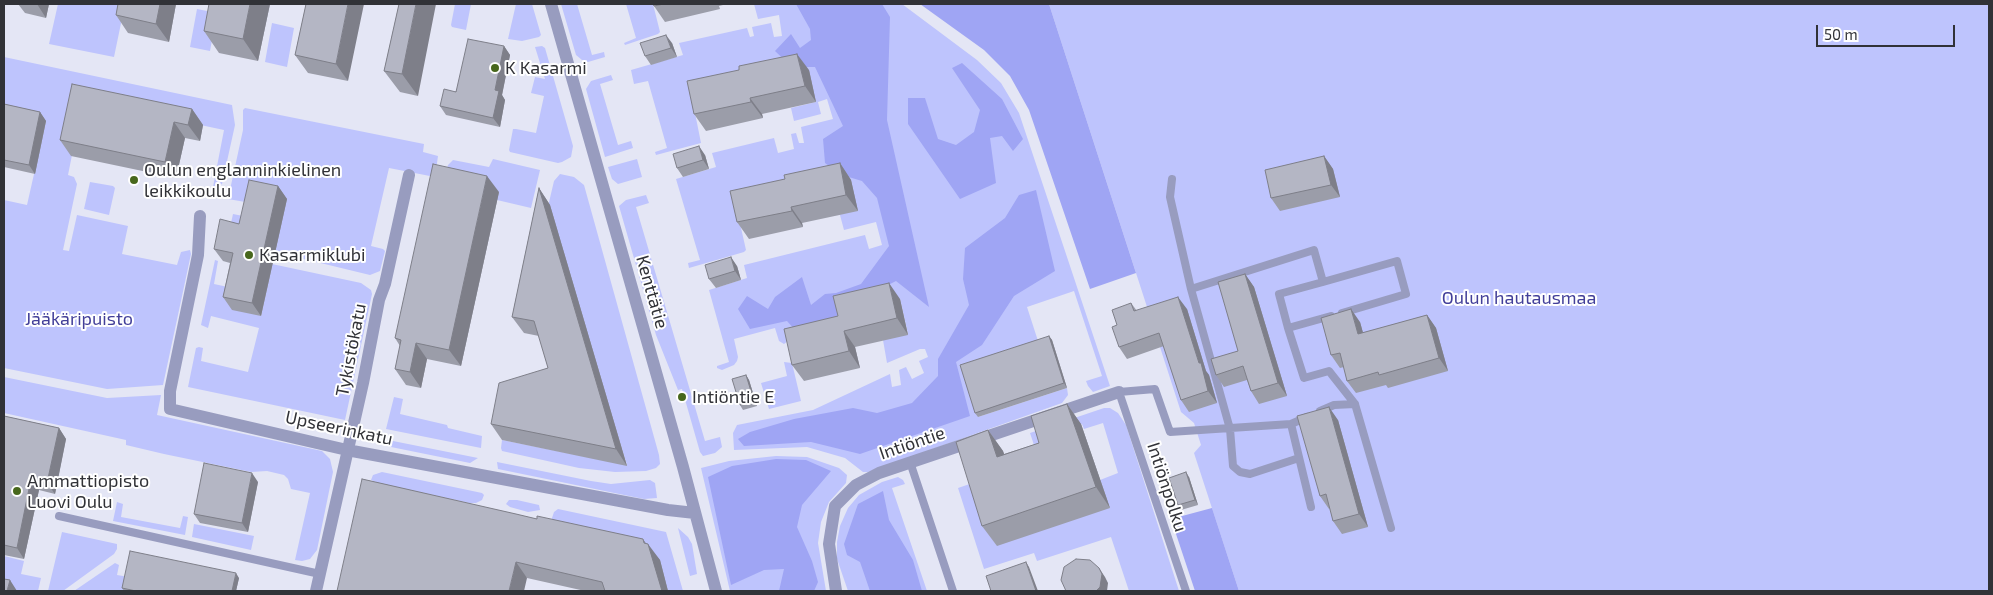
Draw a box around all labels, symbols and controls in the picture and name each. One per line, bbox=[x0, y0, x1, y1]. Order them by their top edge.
scale bar bbox=[1818, 15, 1957, 47]
text: 50 m bbox=[1824, 25, 1858, 43]
place label: K Kasarmi bbox=[505, 57, 587, 79]
marker: K Kasarmi bbox=[489, 62, 501, 74]
place label: Oulun englanninkielinen leikkikoulu bbox=[144, 159, 341, 202]
marker: Oulun englanninkielinen leikkikoulu bbox=[128, 174, 140, 186]
place label: Kasarmiklubi bbox=[259, 244, 365, 266]
marker: Kasarmiklubi bbox=[243, 249, 255, 261]
street label: Kenttätie bbox=[631, 253, 673, 331]
park label: Oulun hautausmaa bbox=[1442, 287, 1596, 309]
street label: Tykistökatu bbox=[331, 301, 371, 399]
park label: Jääkäripuisto bbox=[25, 308, 133, 330]
place label: Intiöntie E bbox=[692, 386, 774, 408]
marker: Intiöntie E bbox=[676, 391, 688, 403]
street label: Upseerinkatu bbox=[283, 406, 395, 450]
street label: Intiöntie bbox=[876, 422, 948, 464]
street label: Intiönpolku bbox=[1142, 440, 1192, 534]
place label: Ammattiopisto Luovi Oulu bbox=[27, 470, 149, 512]
marker: Ammattiopisto Luovi Oulu bbox=[11, 485, 23, 497]

